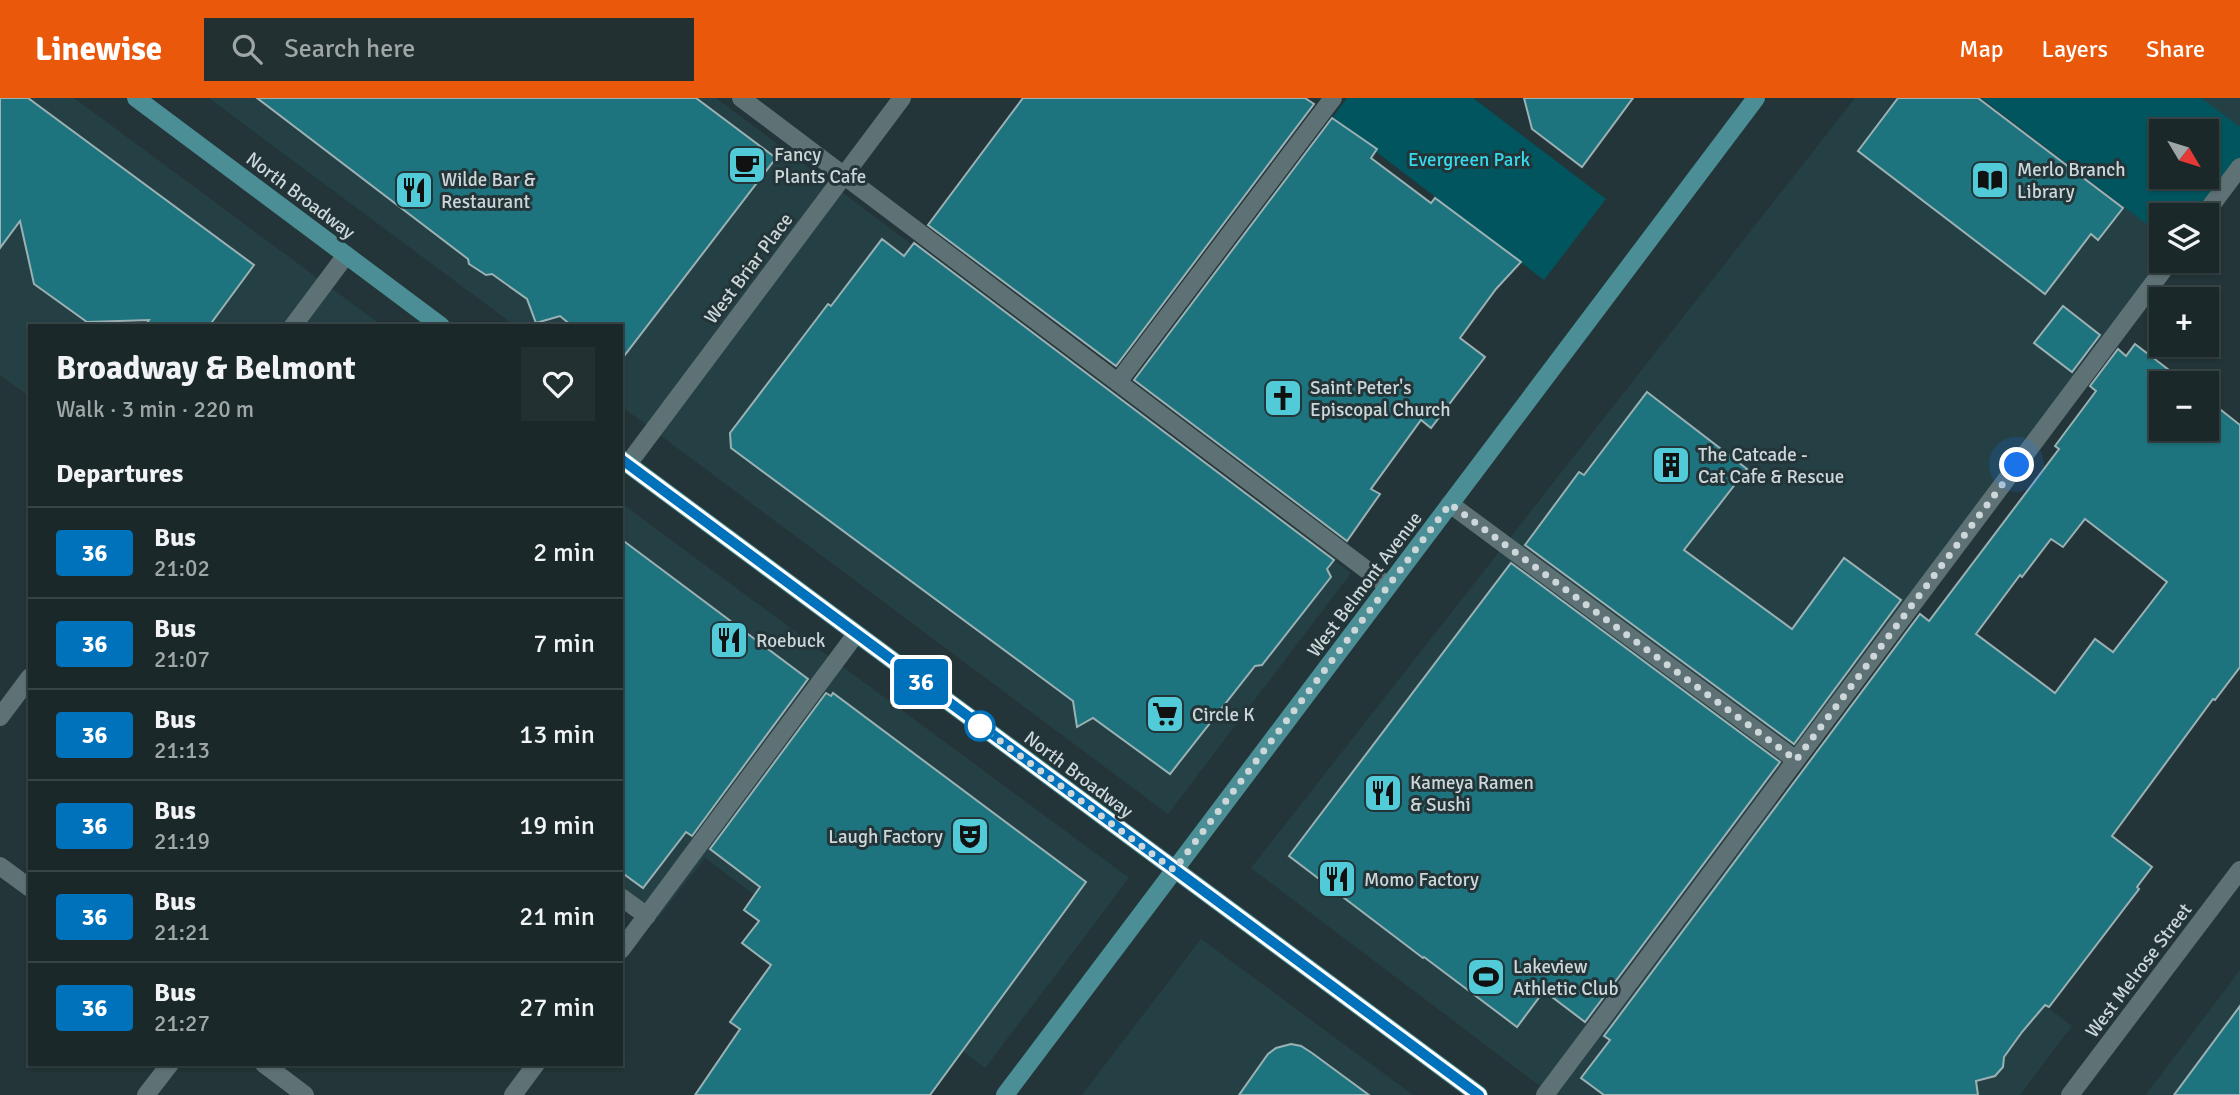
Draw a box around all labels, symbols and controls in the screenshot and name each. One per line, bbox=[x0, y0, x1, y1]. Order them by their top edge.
search box bbox=[204, 18, 694, 81]
text: Linewise bbox=[35, 29, 162, 70]
icon: search bbox=[228, 30, 266, 68]
text: Search here bbox=[284, 33, 415, 65]
text: Map bbox=[1959, 34, 2004, 64]
text: Layers bbox=[2042, 34, 2108, 64]
text: Share bbox=[2146, 34, 2205, 64]
north arrow bbox=[2149, 119, 2219, 189]
map controls bbox=[2149, 119, 2219, 441]
place label: Fancy Plants Cafe bbox=[774, 143, 866, 189]
cafe icon: Fancy Plants Cafe bbox=[726, 144, 768, 186]
street label: North Broadway bbox=[241, 147, 360, 245]
park label: Evergreen Park bbox=[1408, 148, 1530, 172]
place label: Merlo Branch Library bbox=[2017, 158, 2126, 204]
library icon: Merlo Branch Library bbox=[1969, 159, 2011, 201]
place label: Wilde Bar & Restaurant bbox=[441, 168, 536, 214]
restaurant icon: Wilde Bar & Restaurant bbox=[393, 169, 435, 211]
button: layers bbox=[2149, 203, 2219, 273]
street label: West Briar Place bbox=[699, 208, 798, 329]
button: + bbox=[2149, 287, 2219, 357]
button: heart bbox=[521, 347, 595, 421]
text: Broadway & Belmont bbox=[56, 348, 356, 389]
button: − bbox=[2149, 371, 2219, 441]
place label: Saint Peter's Episcopal Church bbox=[1310, 376, 1451, 422]
church icon: Saint Peter's Episcopal Church bbox=[1262, 377, 1304, 419]
text: Walk · 3 min · 220 m bbox=[56, 395, 254, 424]
place label: The Catcade - Cat Cafe & Rescue bbox=[1698, 443, 1844, 489]
building icon: The Catcade - Cat Cafe & Rescue bbox=[1650, 444, 1692, 486]
your location bbox=[1999, 447, 2034, 482]
text: Departures bbox=[56, 458, 183, 490]
street label: West Belmont Avenue bbox=[1302, 507, 1427, 662]
text: Bus bbox=[154, 522, 196, 554]
text: 2 min bbox=[533, 537, 595, 569]
text: 36 bbox=[82, 538, 107, 568]
text: 21:02 bbox=[154, 554, 210, 583]
text: Bus bbox=[154, 613, 196, 645]
restaurant icon: Roebuck bbox=[708, 619, 750, 661]
text: 7 min bbox=[533, 628, 595, 660]
text: 36 bbox=[82, 629, 107, 659]
place label: Roebuck bbox=[756, 629, 826, 653]
text: 21:07 bbox=[154, 645, 210, 674]
line badge: 36 bbox=[890, 659, 953, 705]
text: 36 bbox=[908, 667, 934, 697]
supermarket icon: Circle K bbox=[1144, 693, 1186, 735]
place label: Circle K bbox=[1192, 703, 1255, 727]
text: Bus bbox=[154, 704, 196, 736]
unlabelled marker bbox=[965, 711, 995, 741]
text: 13 min bbox=[519, 719, 595, 751]
text: 36 bbox=[82, 720, 107, 750]
street label: North Broadway bbox=[1019, 726, 1138, 824]
text: 21:13 bbox=[154, 736, 210, 765]
place label: Kameya Ramen & Sushi bbox=[1410, 771, 1534, 817]
restaurant icon: Kameya Ramen & Sushi bbox=[1362, 772, 1404, 814]
text: Bus bbox=[154, 795, 196, 827]
text: 19 min bbox=[519, 810, 595, 842]
text: 36 bbox=[82, 811, 107, 841]
theatre icon: Laugh Factory bbox=[949, 815, 991, 857]
place label: Laugh Factory bbox=[828, 825, 943, 849]
text: 21:19 bbox=[154, 827, 210, 856]
restaurant icon: Momo Factory bbox=[1316, 858, 1358, 900]
place label: Momo Factory bbox=[1364, 868, 1479, 892]
text: Bus bbox=[154, 886, 196, 918]
street label: West Melrose Street bbox=[2080, 898, 2197, 1043]
text: 21 min bbox=[519, 901, 595, 933]
text: 36 bbox=[82, 902, 107, 932]
text: 21:21 bbox=[154, 918, 210, 947]
place label: Lakeview Athletic Club bbox=[1513, 955, 1619, 1001]
sports icon: Lakeview Athletic Club bbox=[1465, 956, 1507, 998]
text: Bus bbox=[154, 977, 196, 1009]
text: 27 min bbox=[519, 992, 595, 1024]
text: 36 bbox=[82, 993, 107, 1023]
text: 21:27 bbox=[154, 1009, 210, 1038]

